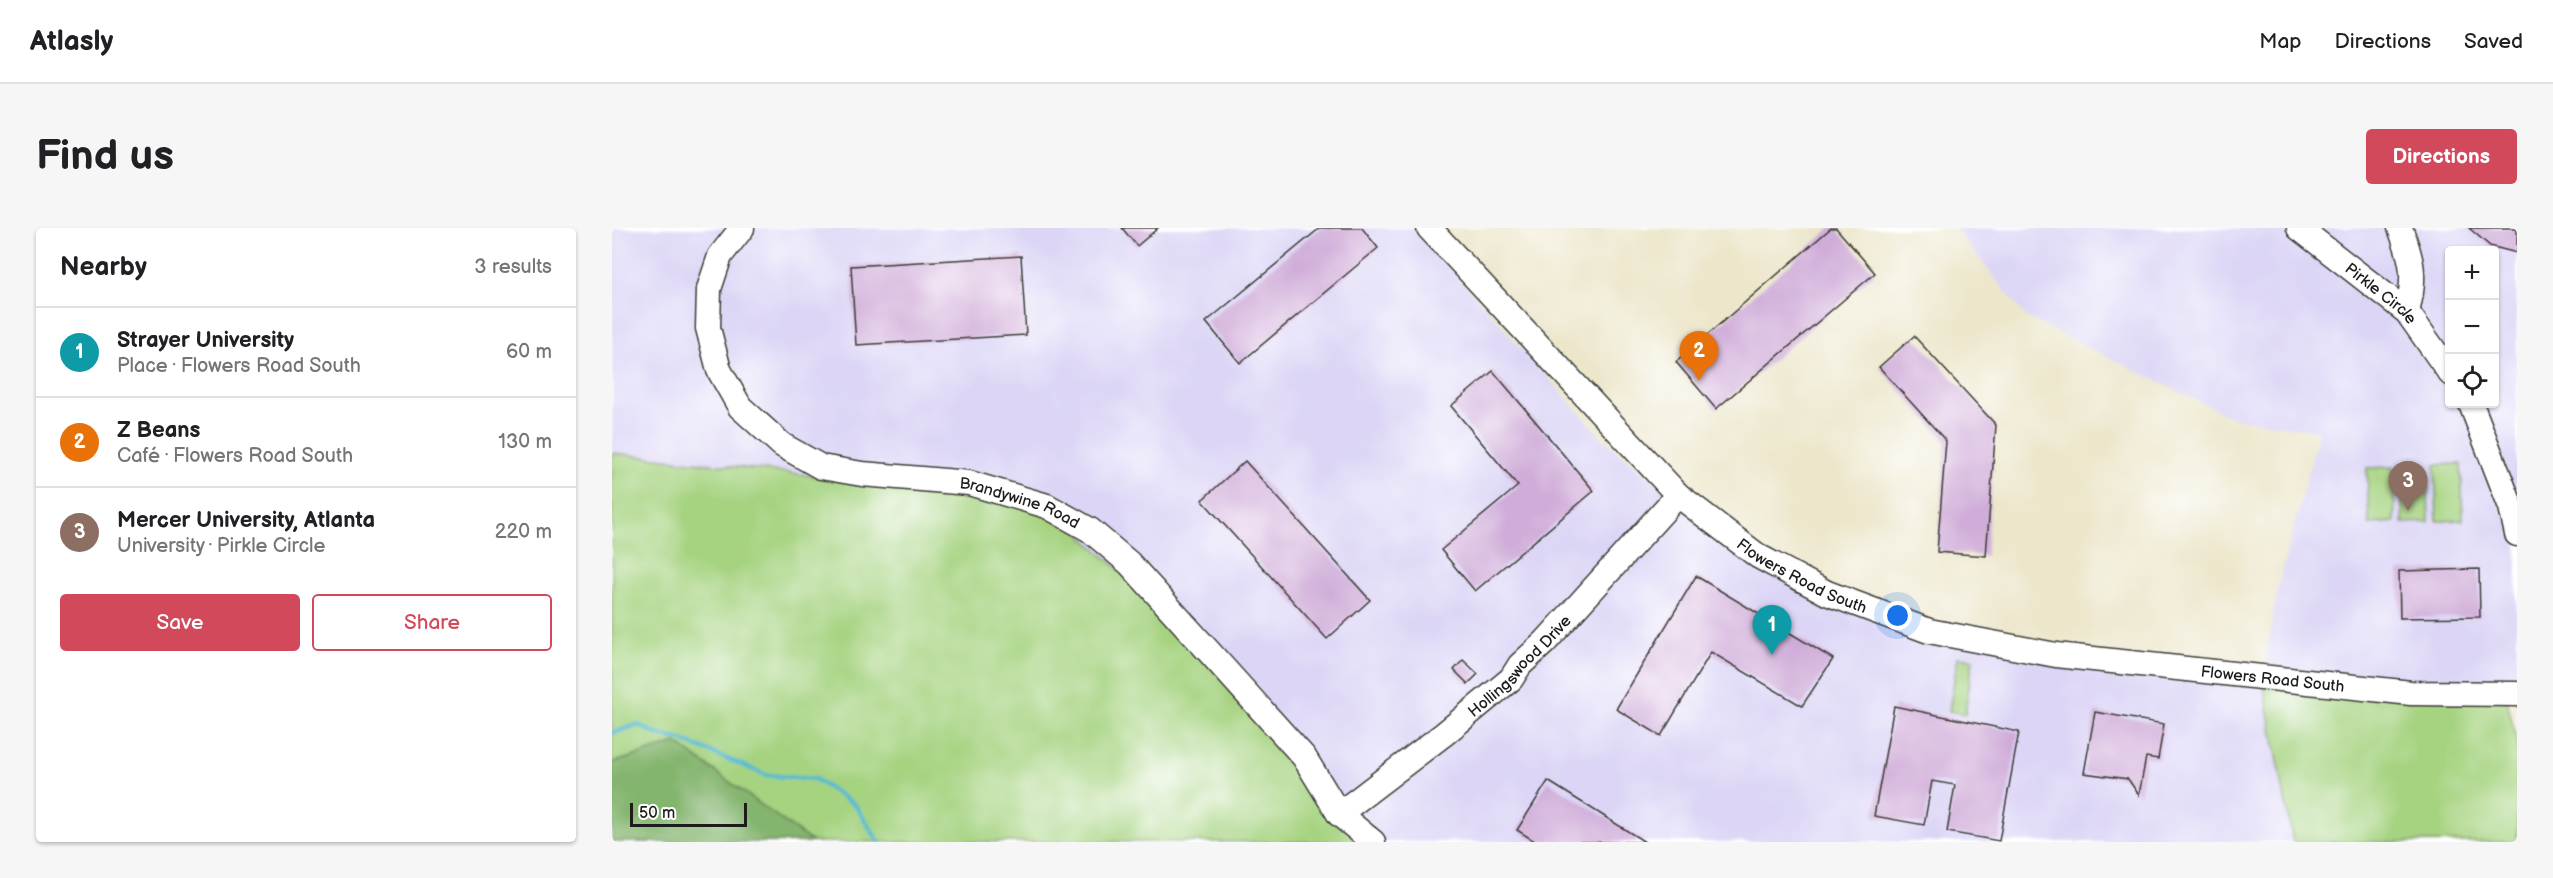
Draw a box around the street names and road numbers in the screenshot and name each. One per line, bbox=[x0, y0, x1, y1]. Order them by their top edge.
street label: Pirkle Circle bbox=[2341, 259, 2421, 328]
street label: Brandywine Road bbox=[959, 474, 1083, 533]
street label: Flowers Road South bbox=[1732, 535, 1869, 618]
street label: Hollingswood Drive bbox=[1465, 611, 1576, 722]
street label: Flowers Road South bbox=[2200, 663, 2345, 697]

